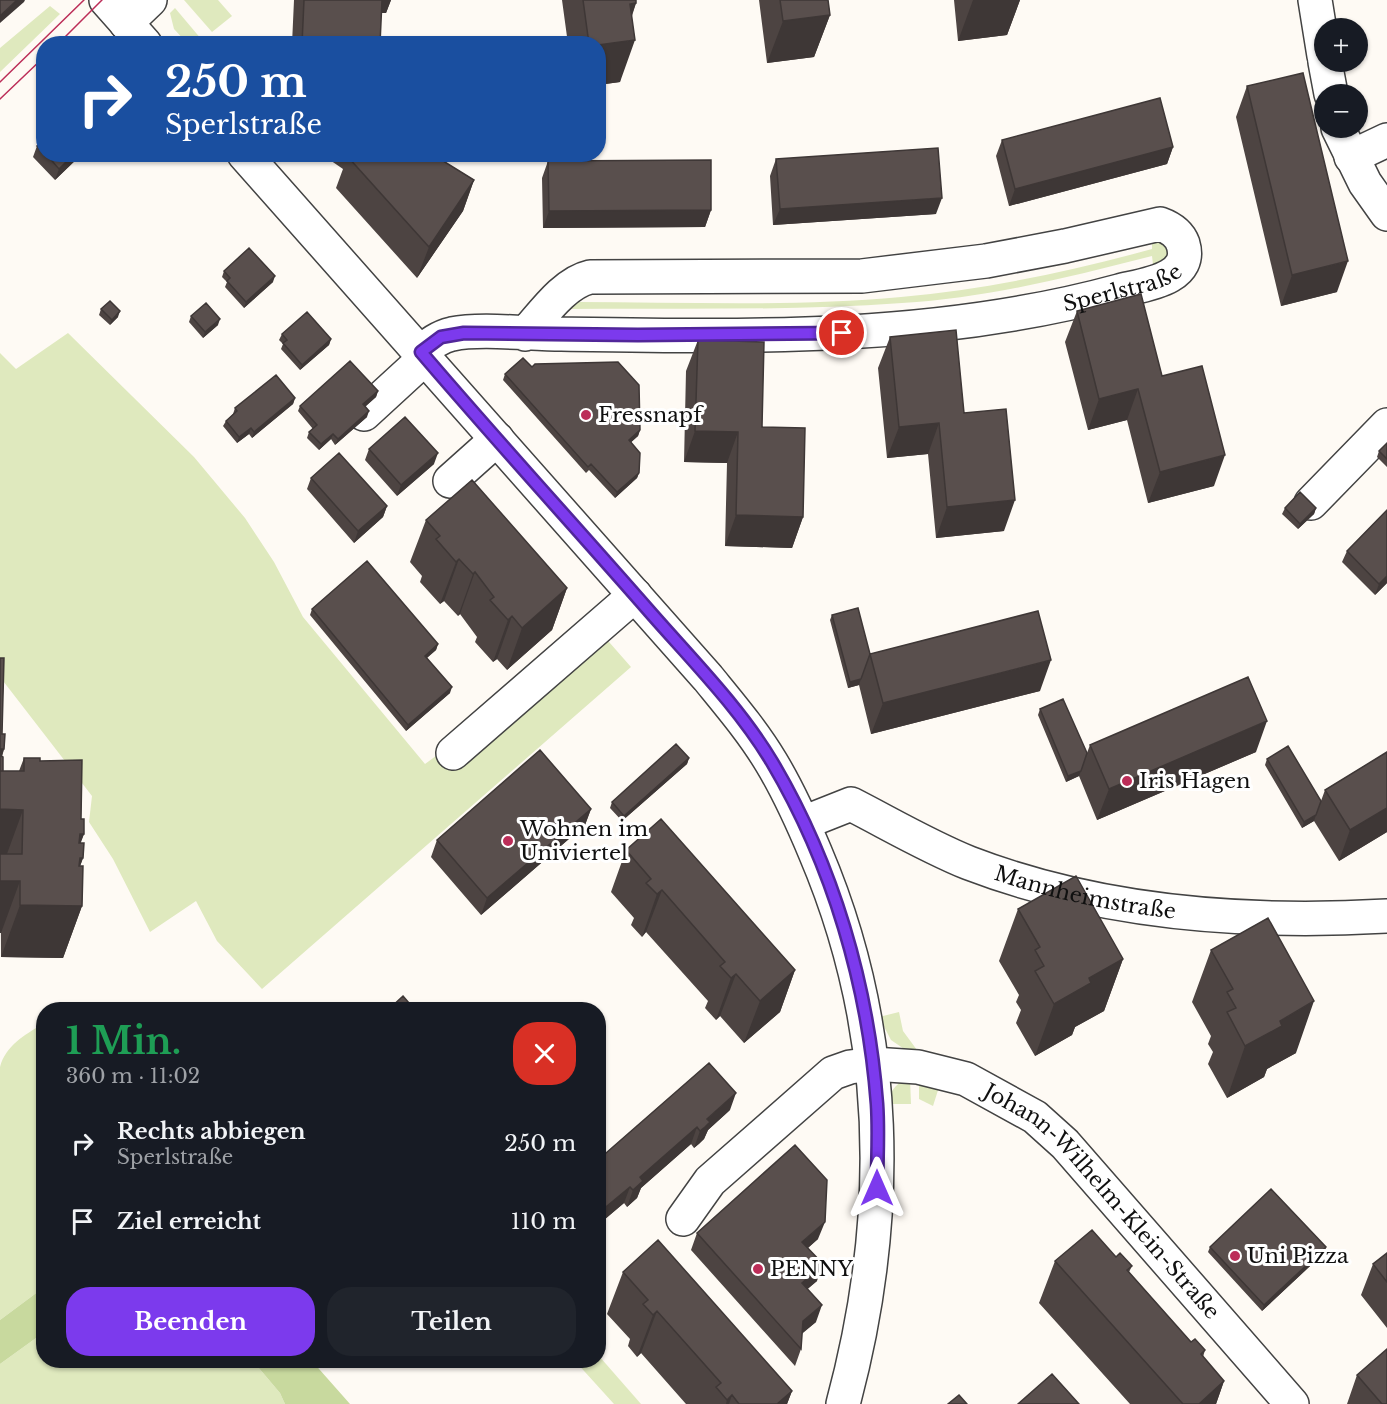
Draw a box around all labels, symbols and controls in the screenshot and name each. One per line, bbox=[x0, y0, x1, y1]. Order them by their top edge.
map controls bbox=[1314, 18, 1368, 138]
button: + bbox=[1314, 18, 1368, 72]
text: 250 m bbox=[165, 56, 307, 108]
icon: right bbox=[66, 60, 144, 138]
button: − bbox=[1314, 84, 1368, 138]
text: Sperlstraße bbox=[165, 108, 322, 141]
street label: Sperlstraße bbox=[1061, 258, 1187, 317]
pin bbox=[816, 307, 867, 358]
icon: arrive bbox=[825, 316, 858, 349]
place label: Fressnapf bbox=[598, 402, 704, 428]
marker: Fressnapf bbox=[579, 408, 593, 422]
place label: Iris Hagen bbox=[1139, 768, 1251, 794]
marker: Iris Hagen bbox=[1120, 774, 1134, 788]
place label: Wohnen im Univiertel bbox=[519, 816, 648, 866]
marker: Wohnen im Univiertel bbox=[501, 834, 515, 848]
street label: Mannheimstraße bbox=[991, 860, 1177, 925]
text: 1 Min. bbox=[66, 1019, 181, 1064]
button: close bbox=[513, 1022, 576, 1085]
text: 360 m · 11:02 bbox=[66, 1064, 200, 1088]
street label: Johann-Wilhelm-Klein-Straße bbox=[977, 1077, 1225, 1325]
text: Rechts abbiegen bbox=[117, 1118, 306, 1145]
icon: right bbox=[66, 1127, 99, 1160]
text: 250 m bbox=[504, 1130, 576, 1157]
text: Sperlstraße bbox=[117, 1145, 233, 1169]
position arrow bbox=[845, 1156, 909, 1220]
icon: arrive bbox=[66, 1205, 99, 1238]
text: Ziel erreicht bbox=[117, 1208, 261, 1235]
text: 110 m bbox=[511, 1208, 576, 1235]
place label: Uni Pizza bbox=[1247, 1243, 1349, 1269]
marker: Uni Pizza bbox=[1228, 1249, 1242, 1263]
place label: PENNY bbox=[770, 1256, 854, 1282]
marker: PENNY bbox=[751, 1262, 765, 1276]
button: Beenden bbox=[66, 1287, 315, 1356]
button: Teilen bbox=[327, 1287, 576, 1356]

